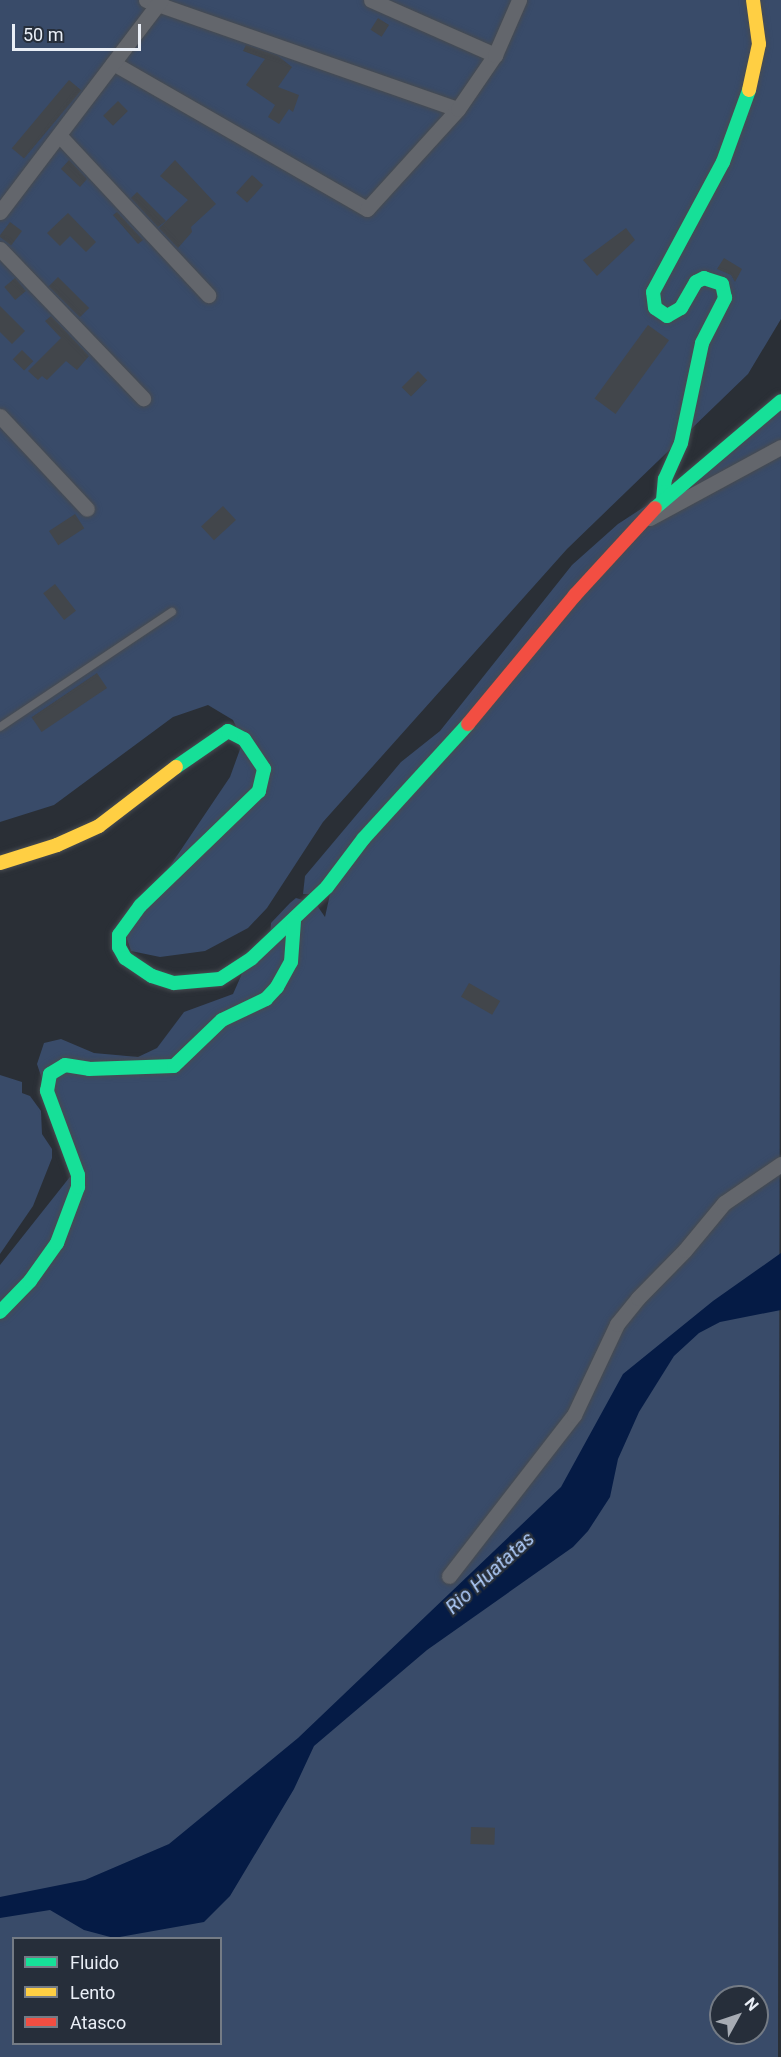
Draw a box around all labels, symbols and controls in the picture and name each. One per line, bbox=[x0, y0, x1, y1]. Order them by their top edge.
scale bar bbox=[15, 12, 144, 50]
text: 50 m bbox=[23, 24, 63, 45]
water label: Rio Huatatas bbox=[441, 1527, 539, 1619]
legend bbox=[12, 1937, 222, 2045]
text: Fluido bbox=[70, 1952, 119, 1973]
text: Lento bbox=[70, 1982, 115, 2003]
north arrow bbox=[709, 1985, 769, 2045]
text: N bbox=[741, 1994, 763, 2015]
text: Atasco bbox=[70, 2012, 126, 2033]

